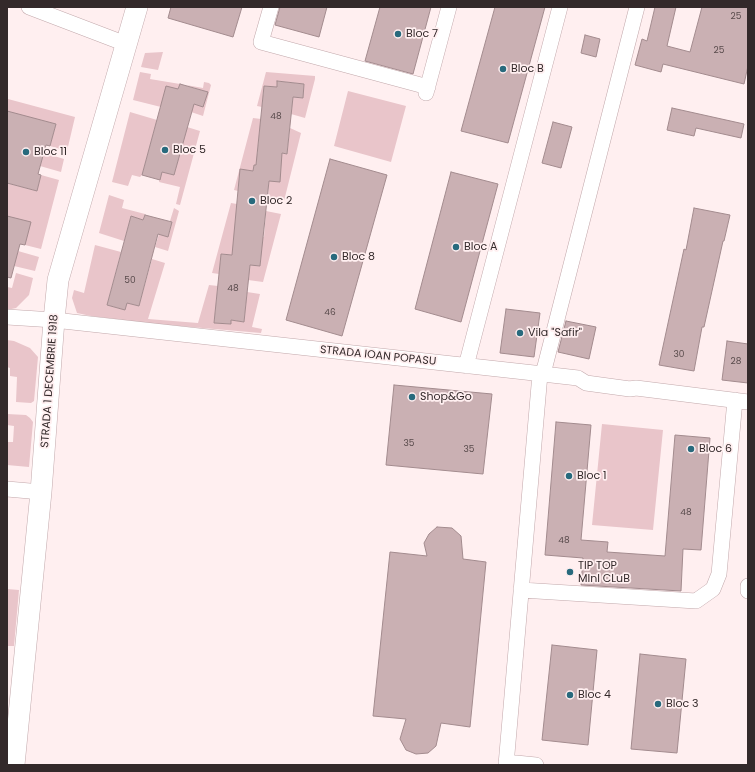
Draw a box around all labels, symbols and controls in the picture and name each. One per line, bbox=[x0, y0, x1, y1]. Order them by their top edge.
house number: 25 bbox=[731, 12, 741, 22]
place label: Bloc 7 bbox=[406, 27, 438, 41]
marker: Bloc 7 bbox=[393, 29, 403, 39]
house number: 25 bbox=[714, 46, 724, 56]
place label: Bloc B bbox=[511, 62, 544, 76]
marker: Bloc B bbox=[498, 64, 508, 74]
house number: 48 bbox=[270, 112, 282, 122]
place label: Bloc 5 bbox=[173, 143, 206, 157]
place label: Bloc 11 bbox=[34, 145, 67, 159]
marker: Bloc 5 bbox=[160, 145, 170, 155]
marker: Bloc 11 bbox=[21, 147, 31, 157]
place label: Bloc 2 bbox=[260, 194, 292, 208]
marker: Bloc 2 bbox=[247, 196, 257, 206]
place label: Bloc A bbox=[464, 240, 498, 254]
marker: Bloc A bbox=[451, 242, 461, 252]
place label: Bloc 8 bbox=[342, 250, 375, 264]
marker: Bloc 8 bbox=[329, 252, 339, 262]
house number: 50 bbox=[124, 276, 136, 286]
house number: 48 bbox=[227, 284, 239, 294]
house number: 46 bbox=[324, 308, 336, 318]
street label: STRADA 1 DECEMBRIE 1918 bbox=[39, 314, 61, 448]
place label: Vila "Safir" bbox=[528, 326, 582, 340]
marker: Vila "Safir" bbox=[515, 328, 525, 338]
street label: STRADA IOAN POPASU bbox=[319, 343, 437, 369]
house number: 30 bbox=[674, 350, 684, 360]
house number: 28 bbox=[731, 357, 741, 367]
place label: Shop&Go bbox=[420, 390, 472, 404]
marker: Shop&Go bbox=[407, 392, 417, 402]
house number: 35 bbox=[404, 439, 414, 449]
place label: Bloc 6 bbox=[699, 442, 732, 456]
marker: Bloc 6 bbox=[686, 444, 696, 454]
house number: 35 bbox=[464, 445, 474, 455]
place label: Bloc 1 bbox=[577, 469, 607, 483]
marker: Bloc 1 bbox=[564, 471, 574, 481]
house number: 48 bbox=[680, 508, 692, 518]
house number: 48 bbox=[558, 536, 570, 546]
place label: TIP TOP MInI CLuB bbox=[578, 559, 630, 585]
marker: TIP TOP MInI CLuB bbox=[565, 567, 575, 577]
place label: Bloc 4 bbox=[578, 688, 611, 702]
marker: Bloc 4 bbox=[565, 690, 575, 700]
place label: Bloc 3 bbox=[666, 697, 699, 711]
marker: Bloc 3 bbox=[653, 699, 663, 709]

